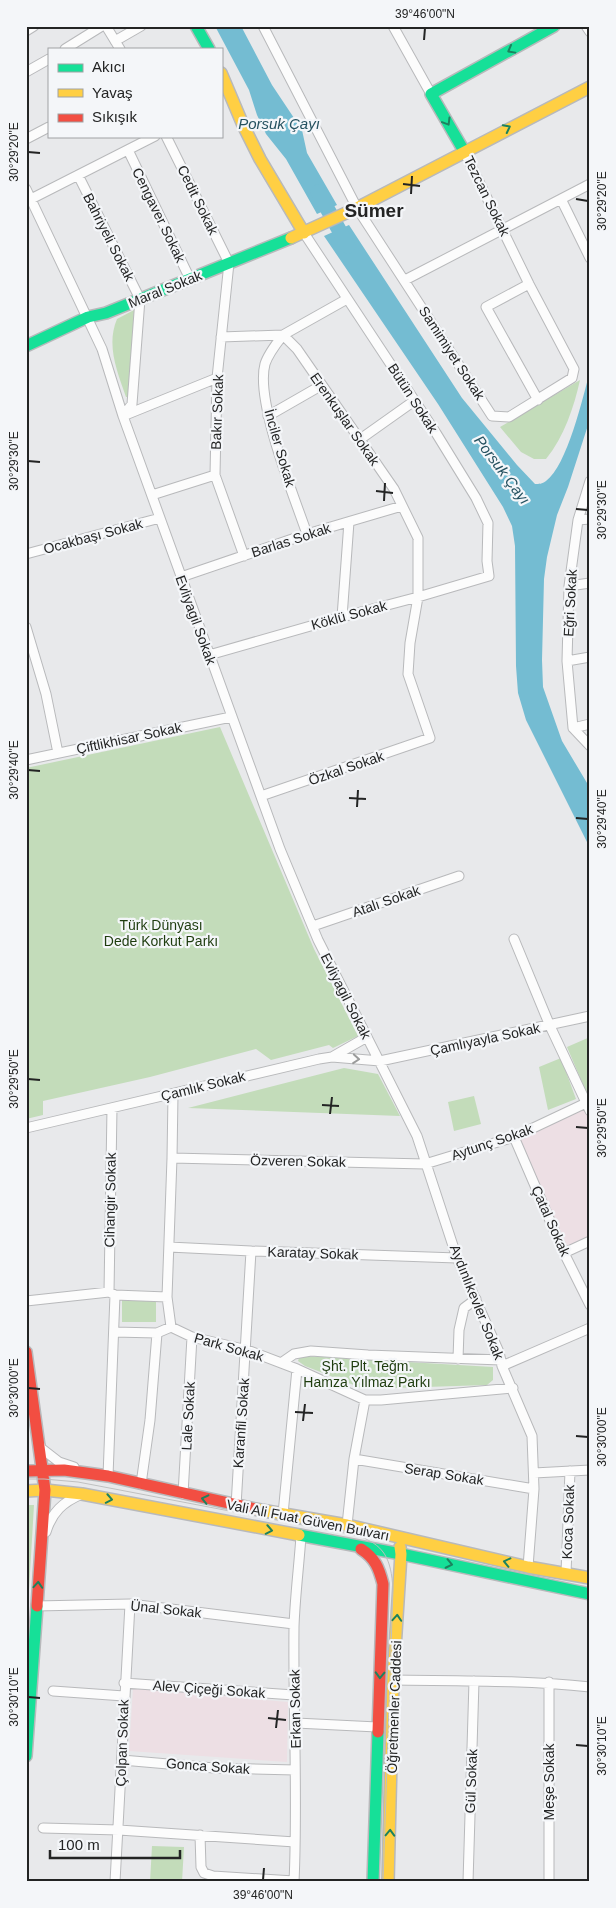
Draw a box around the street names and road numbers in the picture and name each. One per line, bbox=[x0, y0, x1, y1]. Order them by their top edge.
street label: Tezcan Sokak bbox=[461, 153, 514, 240]
street label: Cedit Sokak bbox=[174, 163, 222, 238]
street label: Cengaver Sokak bbox=[129, 165, 189, 266]
street label: Bahriyeli Sokak bbox=[80, 190, 138, 285]
street label: Maral Sokak bbox=[126, 267, 205, 311]
street label: Samimiyet Sokak bbox=[416, 303, 489, 404]
street label: Bütün Sokak bbox=[385, 360, 442, 436]
street label: Erenkuşlar Sokak bbox=[307, 369, 384, 469]
street label: Bakır Sokak bbox=[208, 373, 226, 450]
street label: İnciler Sokak bbox=[261, 407, 300, 490]
street label: Ocakbaşı Sokak bbox=[42, 515, 145, 557]
street label: Barlas Sokak bbox=[249, 519, 334, 560]
street label: Eğri Sokak bbox=[560, 568, 580, 637]
street label: Evliyagil Sokak bbox=[172, 573, 220, 668]
street label: Köklü Sokak bbox=[309, 597, 390, 633]
street label: Çiftlikhisar Sokak bbox=[75, 719, 184, 757]
street label: Özkal Sokak bbox=[306, 746, 387, 788]
street label: Atalı Sokak bbox=[350, 882, 423, 920]
street label: Evliyagil Sokak bbox=[317, 950, 375, 1042]
street label: Çamlıyayla Sokak bbox=[429, 1019, 542, 1058]
street label: Çamlık Sokak bbox=[159, 1068, 248, 1104]
street label: Aytunç Sokak bbox=[449, 1120, 536, 1163]
street label: Cihangir Sokak bbox=[101, 1151, 119, 1248]
street label: Özveren Sokak bbox=[250, 1151, 347, 1170]
street label: Çatal Sokak bbox=[528, 1183, 574, 1260]
street label: Aydınlıkevler Sokak bbox=[447, 1242, 508, 1363]
street label: Karatay Sokak bbox=[267, 1243, 360, 1263]
street label: Park Sokak bbox=[192, 1329, 267, 1365]
street label: Karanfil Sokak bbox=[230, 1376, 252, 1469]
street label: Lale Sokak bbox=[178, 1380, 198, 1451]
street label: Serap Sokak bbox=[403, 1460, 486, 1488]
street label: Koca Sokak bbox=[559, 1483, 577, 1560]
street label: Vali Ali Fuat Güven Bulvarı bbox=[225, 1496, 391, 1544]
street label: Ünal Sokak bbox=[130, 1596, 204, 1621]
street label: Öğretmenler Caddesi bbox=[383, 1640, 404, 1774]
street label: Erkan Sokak bbox=[286, 1668, 304, 1749]
street label: Alev Çiçeği Sokak bbox=[152, 1677, 267, 1701]
street label: Çolpan Sokak bbox=[112, 1698, 132, 1787]
street label: Meşe Sokak bbox=[541, 1742, 557, 1821]
street label: Gül Sokak bbox=[462, 1747, 480, 1814]
street label: Gonca Sokak bbox=[166, 1755, 251, 1777]

